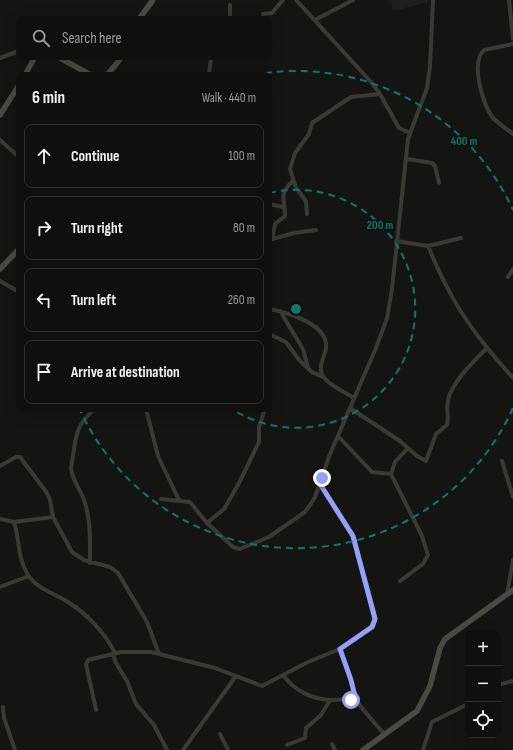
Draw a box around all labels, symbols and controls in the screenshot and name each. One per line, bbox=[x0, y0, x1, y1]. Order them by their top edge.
search box bbox=[16, 16, 272, 60]
icon: search bbox=[30, 27, 52, 49]
text: Search here bbox=[62, 29, 122, 48]
text: 6 min bbox=[32, 88, 65, 108]
text: Walk · 440 m bbox=[202, 90, 256, 106]
text: 400 m bbox=[451, 134, 477, 149]
icon: ahead bbox=[33, 145, 55, 167]
text: Continue bbox=[71, 147, 120, 166]
text: 100 m bbox=[228, 148, 255, 164]
icon: right bbox=[33, 217, 55, 239]
text: 200 m bbox=[367, 218, 393, 233]
text: Turn right bbox=[71, 219, 123, 238]
text: 80 m bbox=[233, 220, 255, 236]
icon: left bbox=[33, 289, 55, 311]
text: Turn left bbox=[71, 291, 116, 310]
text: 260 m bbox=[228, 292, 255, 308]
centre of rings bbox=[289, 302, 303, 316]
icon: arrive bbox=[33, 361, 55, 383]
text: Arrive at destination bbox=[71, 363, 180, 382]
route end bbox=[313, 469, 331, 487]
map controls bbox=[465, 630, 501, 738]
button: + bbox=[465, 630, 501, 666]
button: − bbox=[465, 666, 501, 702]
route start bbox=[342, 691, 360, 709]
button: locate bbox=[465, 702, 501, 738]

